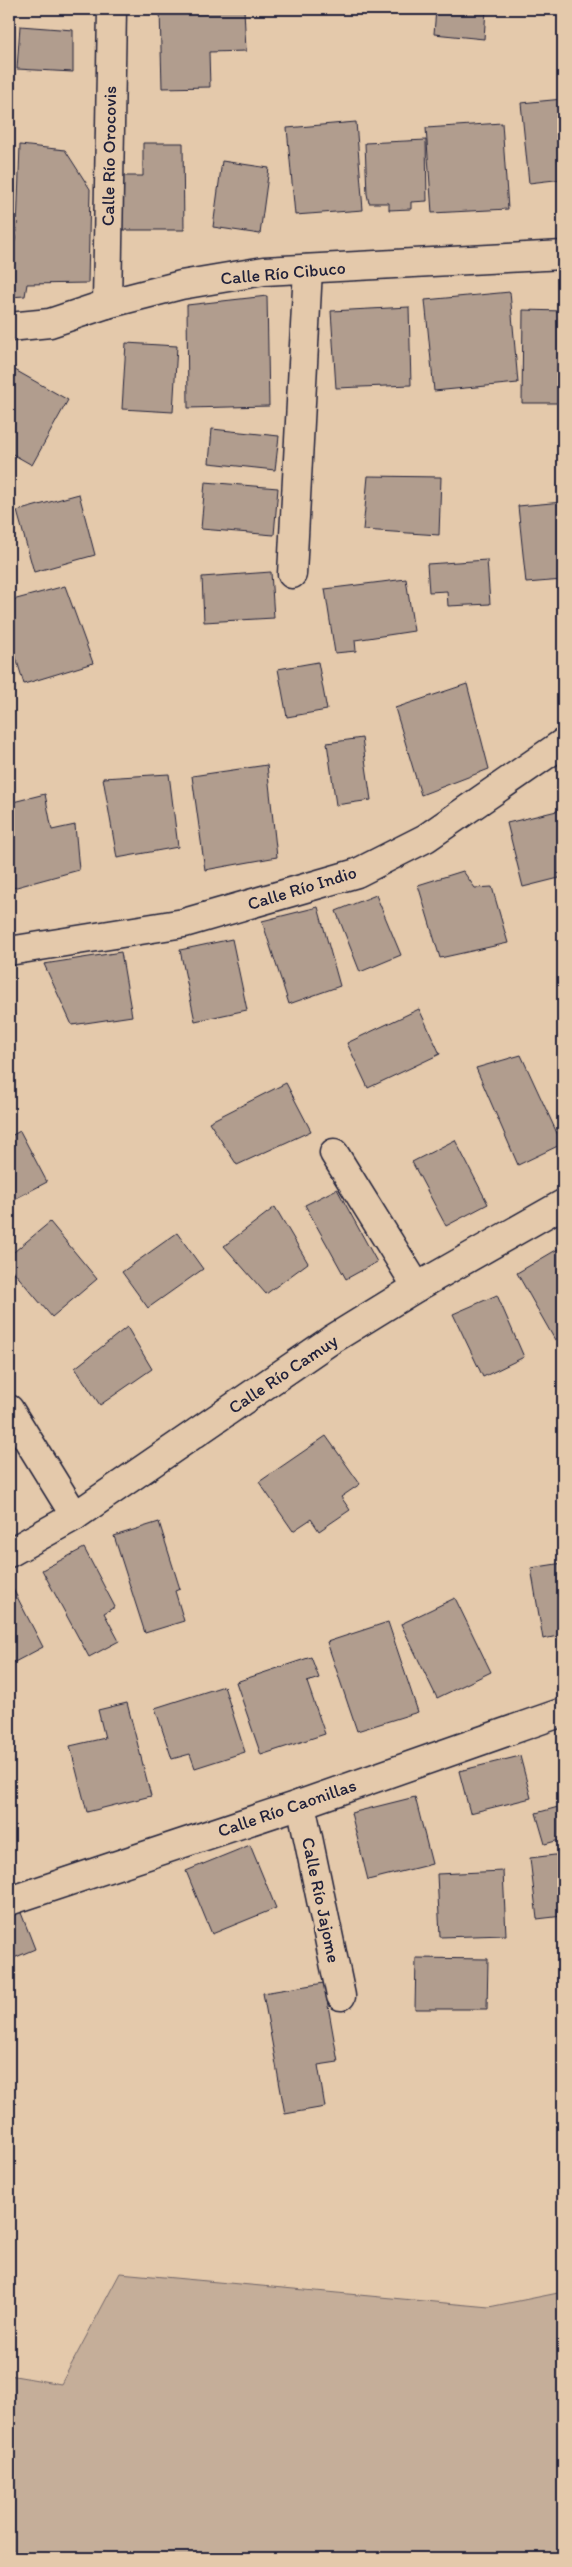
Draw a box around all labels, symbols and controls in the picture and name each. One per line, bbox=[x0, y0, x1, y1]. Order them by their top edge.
street label: Calle Río Orocovis bbox=[97, 86, 121, 226]
street label: Calle Río Cibuco bbox=[220, 257, 346, 289]
street label: Calle Río Indio bbox=[245, 861, 359, 915]
street label: Calle Río Camuy bbox=[224, 1329, 342, 1419]
street label: Calle Río Caonillas bbox=[215, 1774, 359, 1842]
street label: Calle Río Jajome bbox=[297, 1835, 345, 1965]

